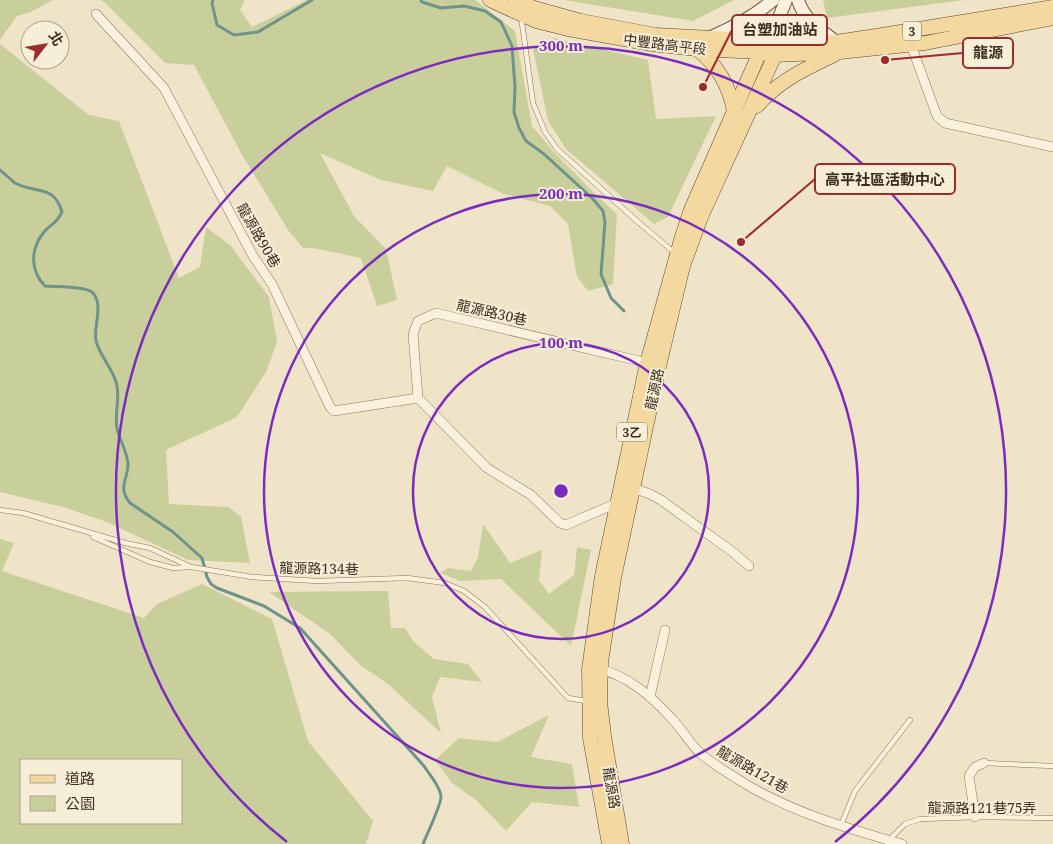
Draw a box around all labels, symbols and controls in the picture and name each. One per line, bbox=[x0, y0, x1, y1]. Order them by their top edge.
callout: 台塑加油站 bbox=[732, 15, 827, 45]
text: 台塑加油站 bbox=[742, 19, 818, 39]
north arrow bbox=[20, 20, 70, 70]
road number: 3 bbox=[903, 22, 921, 40]
text: 北 bbox=[45, 27, 68, 49]
street label: 中豐路高平段 bbox=[622, 29, 708, 59]
text: 300 m bbox=[539, 35, 583, 55]
callout: 龍源 bbox=[963, 38, 1013, 68]
text: 龍源 bbox=[973, 42, 1003, 62]
callout: 高平社區活動中心 bbox=[815, 164, 955, 194]
text: 高平社區活動中心 bbox=[825, 169, 945, 189]
text: 200 m bbox=[539, 183, 583, 203]
street label: 龍源路90巷 bbox=[233, 199, 285, 271]
street label: 龍源路30巷 bbox=[455, 295, 529, 329]
text: 100 m bbox=[539, 332, 583, 352]
street label: 龍源路 bbox=[640, 366, 668, 412]
road number: 3乙 bbox=[617, 422, 647, 442]
centre of rings bbox=[552, 482, 570, 500]
street label: 龍源路134巷 bbox=[279, 558, 359, 578]
street label: 龍源路121巷 bbox=[714, 741, 792, 797]
legend bbox=[20, 759, 182, 824]
street label: 龍源路 bbox=[599, 766, 625, 810]
text: 道路 bbox=[65, 768, 95, 788]
text: 公園 bbox=[65, 793, 95, 813]
street label: 龍源路121巷75弄 bbox=[927, 798, 1037, 817]

